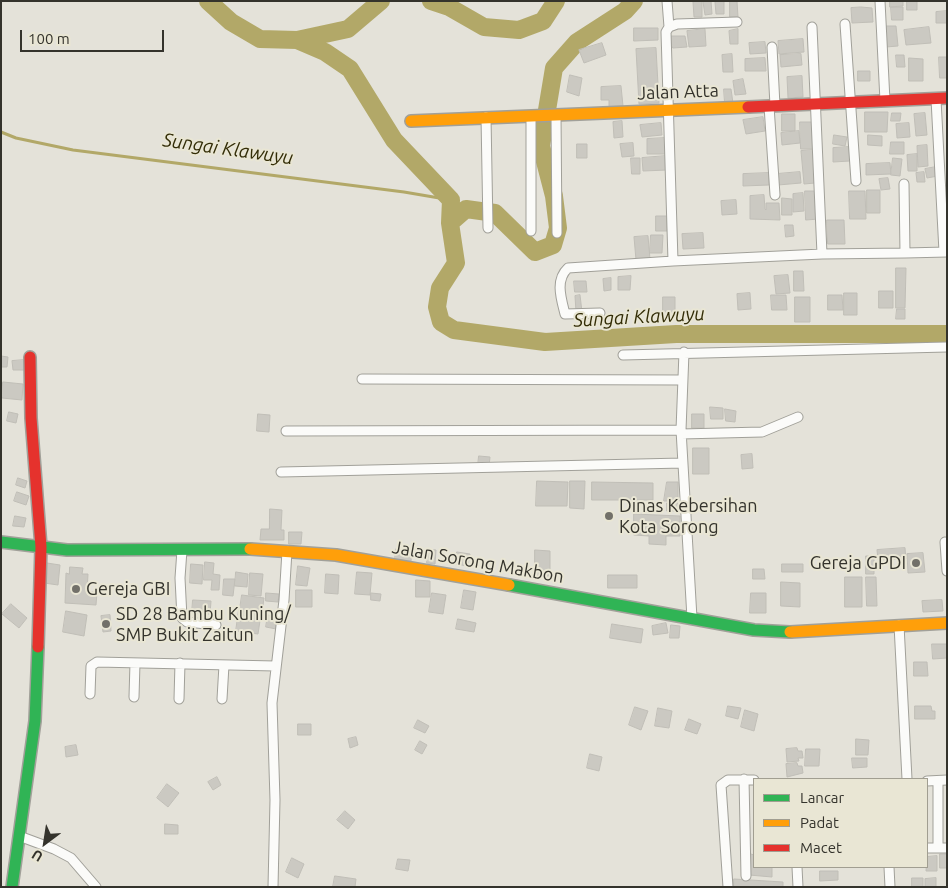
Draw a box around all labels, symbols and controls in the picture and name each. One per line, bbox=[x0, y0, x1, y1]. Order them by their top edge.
scale bar bbox=[22, 20, 166, 52]
text: 100 m bbox=[28, 30, 70, 47]
street label: Jalan Atta bbox=[637, 80, 719, 104]
water label: Sungai Klawuyu bbox=[161, 129, 295, 169]
water label: Sungai Klawuyu bbox=[573, 302, 705, 332]
place label: Dinas Kebersihan Kota Sorong bbox=[619, 495, 757, 538]
marker: Dinas Kebersihan Kota Sorong bbox=[603, 510, 615, 522]
street label: Jalan Sorong Makbon bbox=[391, 536, 565, 588]
place label: Gereja GPDI bbox=[810, 552, 906, 574]
marker: Gereja GPDI bbox=[910, 557, 922, 569]
place label: Gereja GBI bbox=[86, 578, 170, 600]
marker: Gereja GBI bbox=[70, 583, 82, 595]
place label: SD 28 Bambu Kuning/ SMP Bukit Zaitun bbox=[116, 603, 291, 646]
marker: SD 28 Bambu Kuning/ SMP Bukit Zaitun bbox=[100, 618, 112, 630]
legend bbox=[753, 778, 928, 868]
text: Lancar bbox=[800, 789, 844, 806]
text: Padat bbox=[800, 814, 839, 831]
north arrow bbox=[20, 818, 70, 868]
text: Macet bbox=[800, 839, 842, 856]
text: U bbox=[29, 846, 46, 865]

